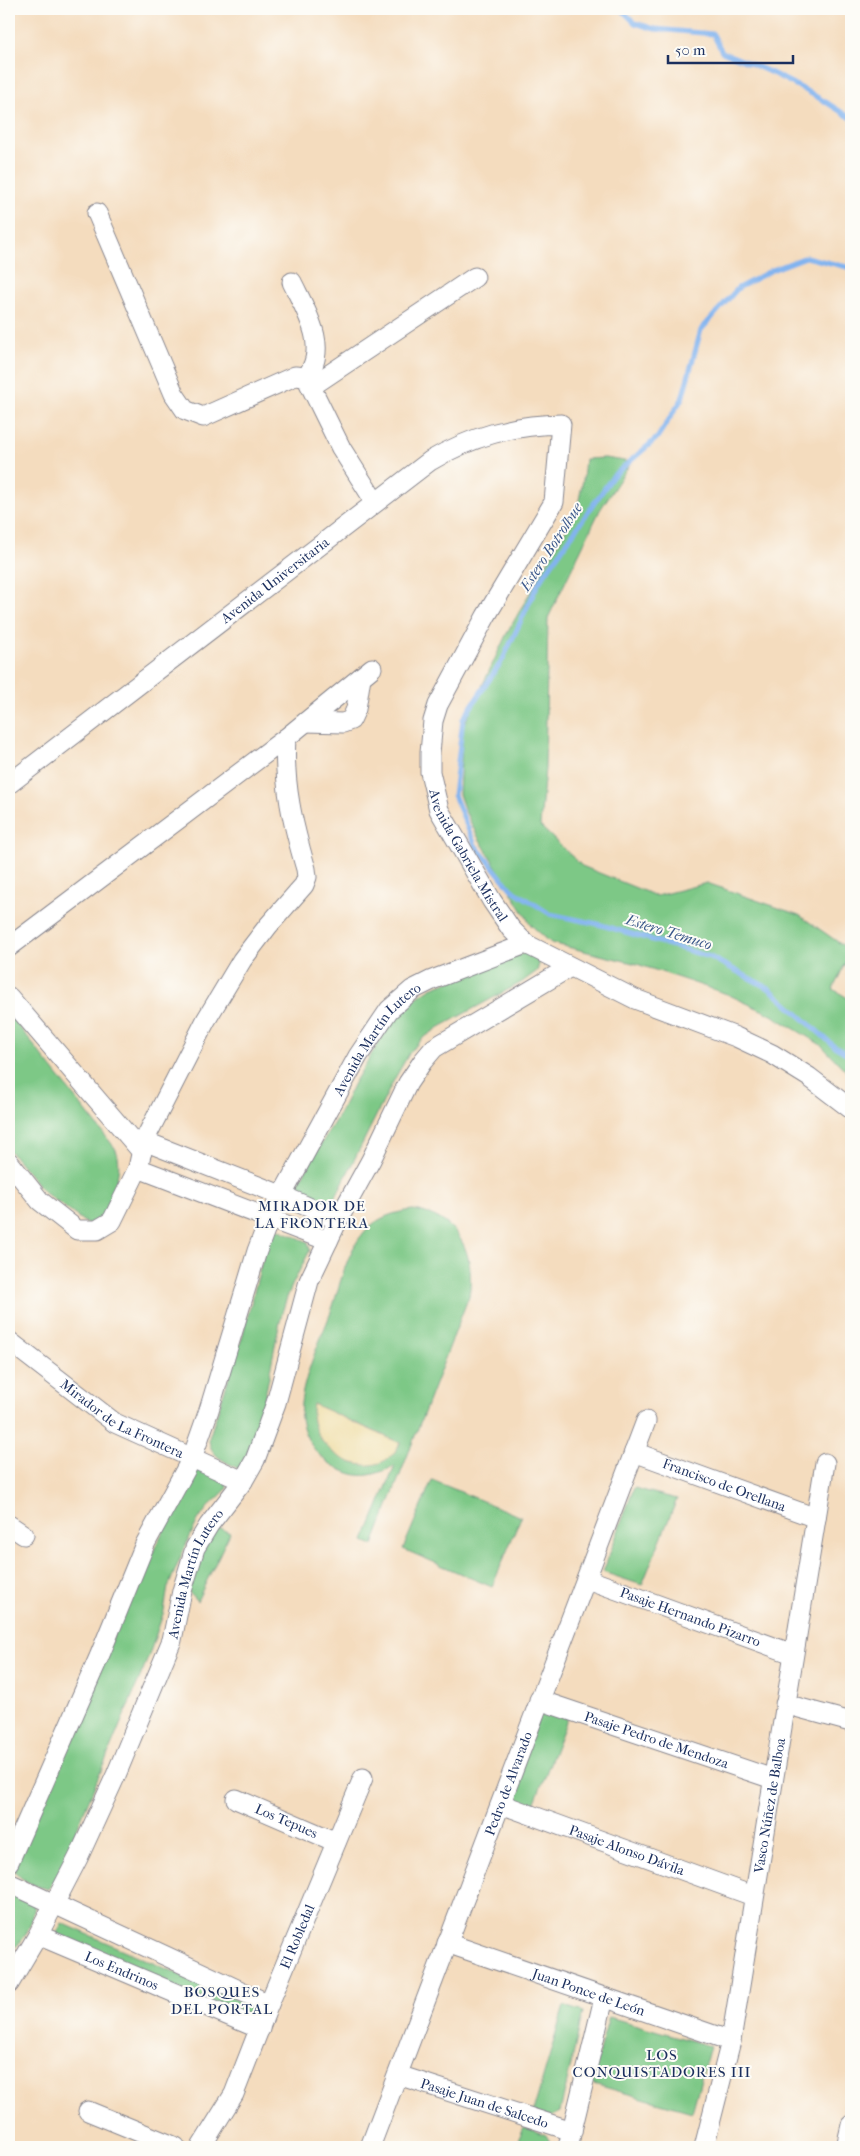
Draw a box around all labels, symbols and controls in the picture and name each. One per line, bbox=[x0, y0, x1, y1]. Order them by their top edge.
scale bar bbox=[668, 32, 792, 64]
text: 50 m bbox=[675, 41, 706, 59]
water label: Estero Botrolhue bbox=[515, 499, 587, 595]
street label: Avenida Universitaria bbox=[217, 533, 333, 628]
street label: Avenida Gabriela Mistral bbox=[426, 787, 512, 925]
water label: Estero Temuco bbox=[623, 910, 714, 954]
street label: Avenida Martín Lutero bbox=[329, 979, 423, 1100]
district label: MIRADOR DE LA FRONTERA bbox=[255, 1197, 369, 1232]
street label: Mirador de La Frontera bbox=[57, 1375, 187, 1462]
street label: Francisco de Orellana bbox=[660, 1455, 789, 1515]
street label: Avenida Martín Lutero bbox=[164, 1505, 227, 1641]
street label: Pasaje Hernando Pizarro bbox=[618, 1583, 763, 1650]
street label: Pasaje Pedro de Mendoza bbox=[582, 1707, 731, 1772]
street label: Pedro de Alvarado bbox=[481, 1729, 536, 1838]
street label: Vasco Núñez de Balboa bbox=[750, 1736, 789, 1875]
street label: Los Tepues bbox=[253, 1800, 320, 1842]
street label: Pasaje Alonso Dávila bbox=[567, 1821, 687, 1879]
street label: El Robledal bbox=[276, 1902, 318, 1971]
street label: Los Endrinos bbox=[82, 1947, 161, 1994]
street label: Juan Ponce de León bbox=[529, 1964, 647, 2019]
district label: BOSQUES DEL PORTAL bbox=[171, 1983, 273, 2018]
district label: LOS CONQUISTADORES III bbox=[573, 2046, 751, 2081]
street label: Pasaje Juan de Salcedo bbox=[418, 2074, 551, 2131]

